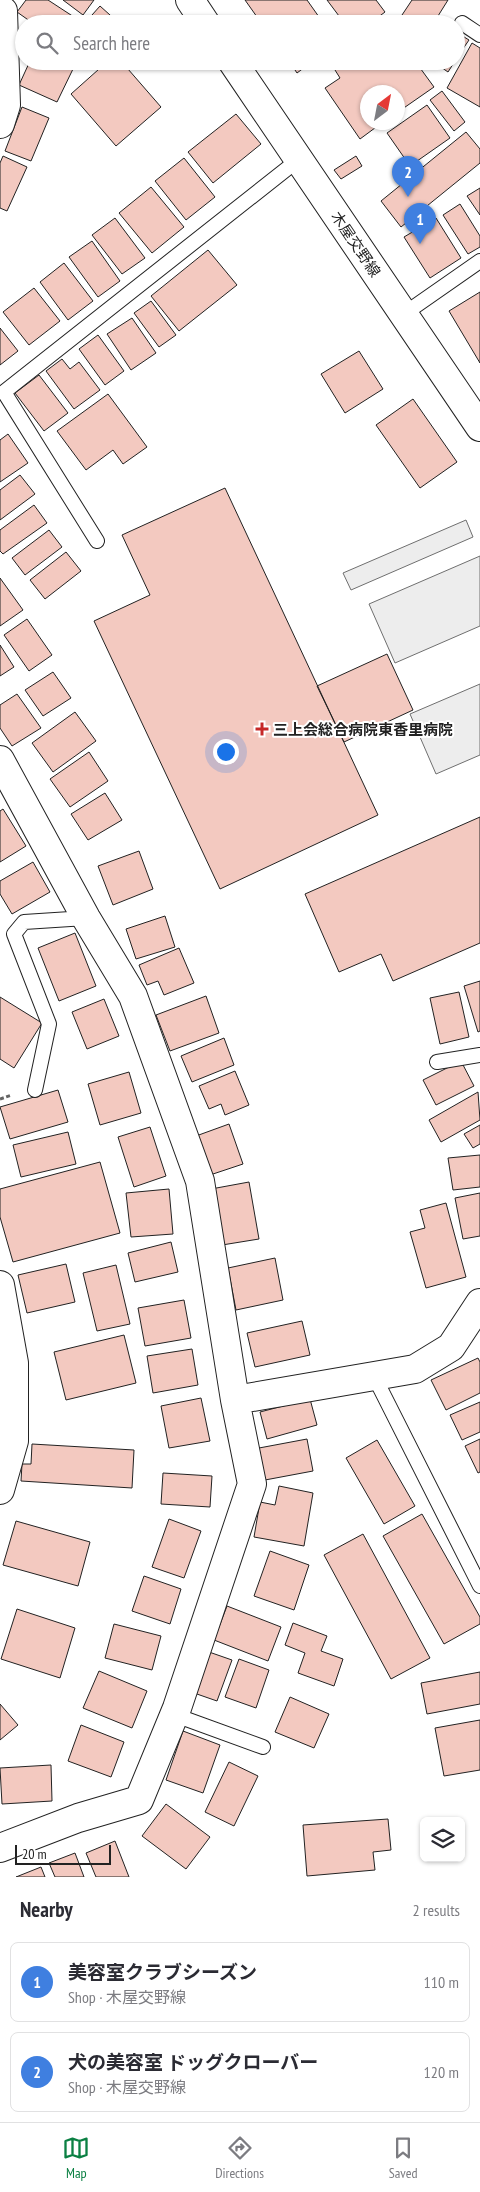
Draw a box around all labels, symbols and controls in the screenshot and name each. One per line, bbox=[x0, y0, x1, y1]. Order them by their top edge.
search box bbox=[15, 15, 465, 70]
icon: search bbox=[33, 29, 61, 57]
text: Search here bbox=[73, 31, 150, 55]
north arrow bbox=[360, 85, 405, 130]
pin: 2 bbox=[392, 156, 424, 197]
pin: 1 bbox=[404, 203, 436, 244]
street label: 木屋交野線 bbox=[327, 208, 385, 280]
place label: 三上会総合病院東香里病院 bbox=[273, 720, 453, 739]
marker: 三上会総合病院東香里病院 bbox=[255, 722, 269, 736]
your location bbox=[213, 739, 239, 765]
map controls bbox=[420, 1817, 465, 1862]
button: layers bbox=[420, 1817, 465, 1862]
scale bar bbox=[15, 1842, 111, 1865]
text: 20 m bbox=[22, 1845, 47, 1863]
text: Nearby bbox=[20, 1896, 73, 1923]
text: 2 results bbox=[413, 1900, 460, 1920]
text: 美容室クラブシーズン bbox=[68, 1960, 257, 1984]
text: 1 bbox=[33, 1972, 41, 1992]
text: 110 m bbox=[424, 1972, 459, 1992]
text: Shop · 木屋交野線 bbox=[68, 1987, 186, 2007]
text: 犬の美容室 ドッグクローバー bbox=[68, 2050, 318, 2074]
text: 2 bbox=[33, 2062, 41, 2082]
text: 120 m bbox=[424, 2062, 459, 2082]
text: Shop · 木屋交野線 bbox=[68, 2077, 186, 2097]
tab: Map bbox=[62, 2134, 90, 2182]
tab: Directions bbox=[215, 2134, 264, 2182]
tab: Saved bbox=[389, 2134, 418, 2182]

